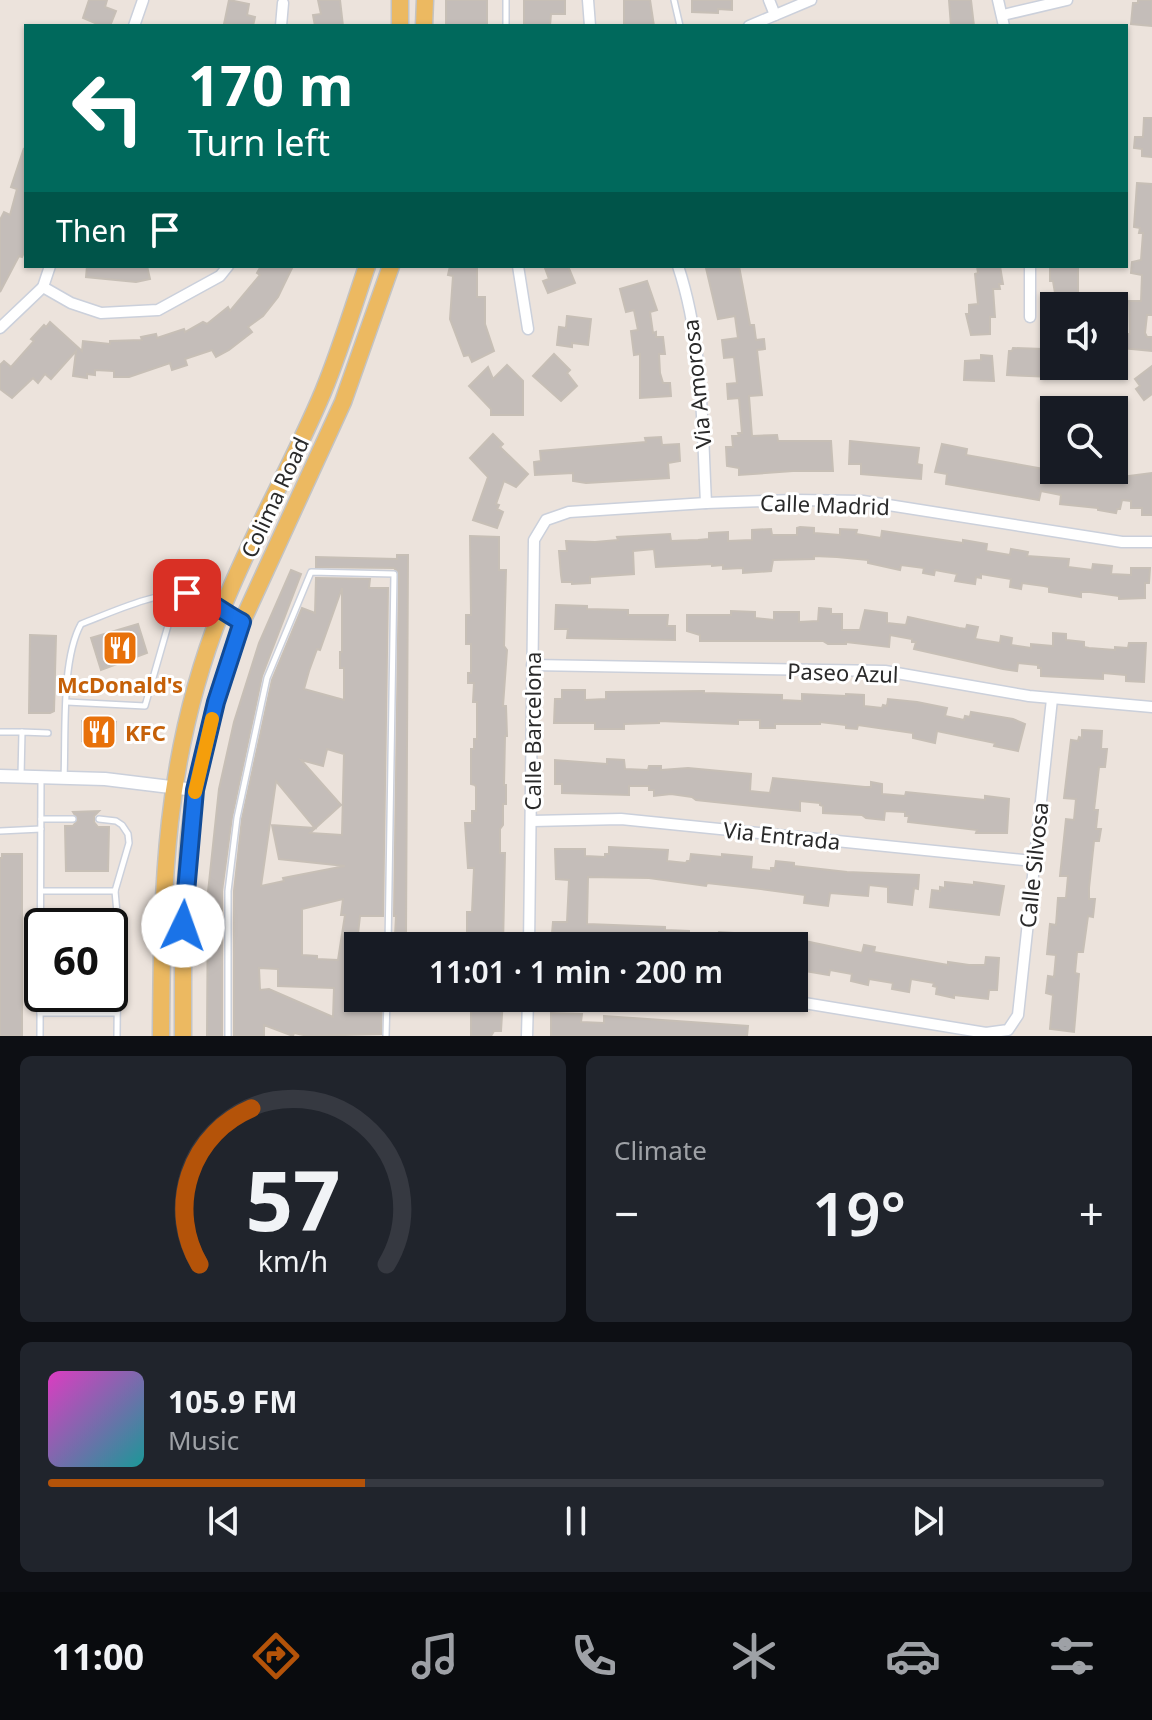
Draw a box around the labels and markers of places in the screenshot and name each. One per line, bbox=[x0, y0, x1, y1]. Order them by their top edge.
pin bbox=[153, 559, 221, 627]
restaurant icon: McDonald's bbox=[101, 629, 139, 667]
place label: McDonald's bbox=[57, 669, 183, 699]
restaurant icon: KFC bbox=[80, 713, 118, 751]
place label: KFC bbox=[125, 717, 166, 747]

